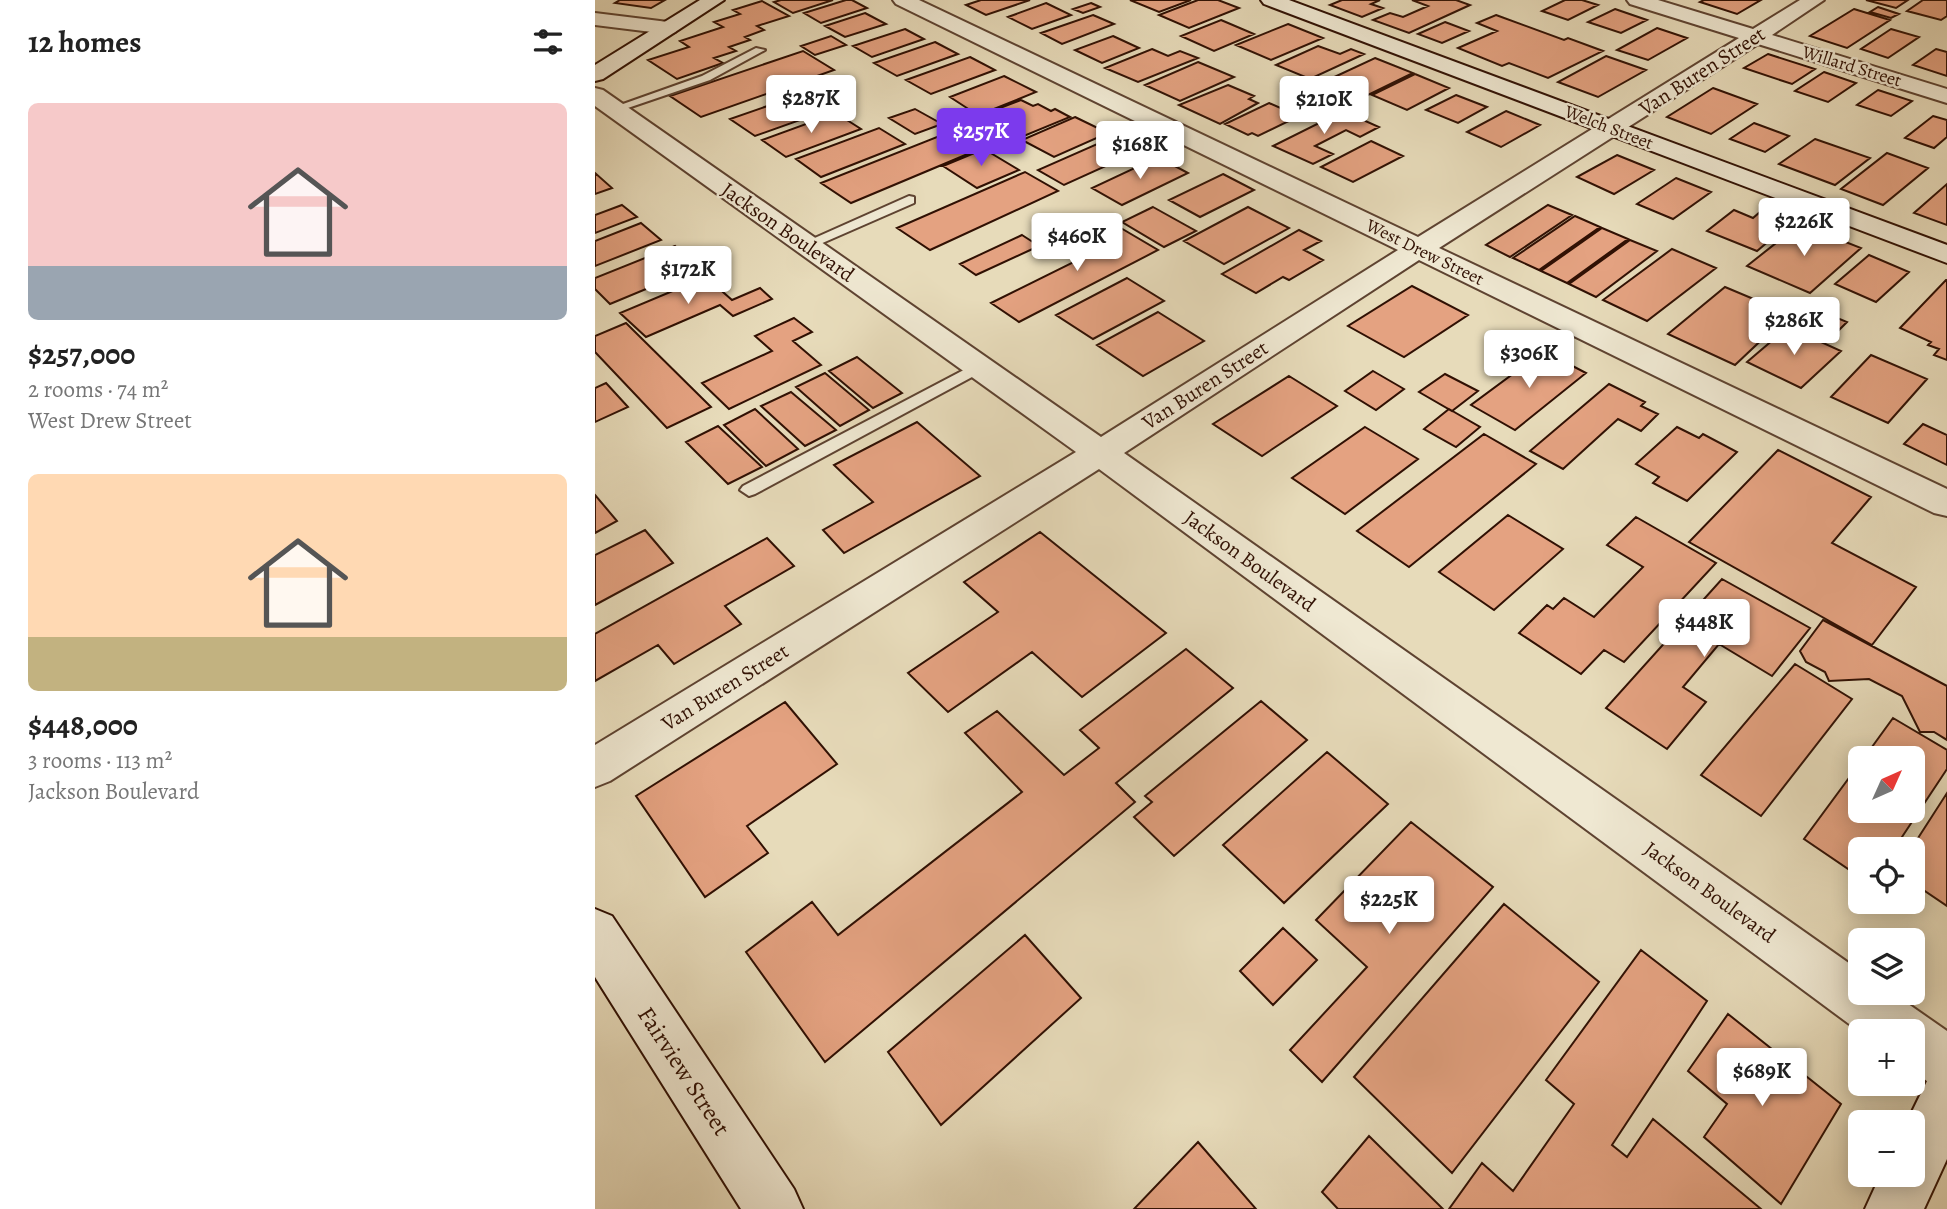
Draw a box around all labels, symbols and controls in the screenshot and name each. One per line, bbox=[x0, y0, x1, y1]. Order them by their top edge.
street label: Van Buren Street bbox=[1633, 20, 1770, 123]
text: 12 homes bbox=[28, 22, 141, 62]
icon: filters bbox=[529, 23, 567, 61]
street label: Willard Street bbox=[1799, 39, 1905, 92]
pin: $287K bbox=[762, 76, 860, 135]
pin: $210K bbox=[1275, 76, 1373, 136]
text: $287K bbox=[782, 82, 840, 113]
text: $210K bbox=[1296, 83, 1352, 114]
street label: Welch Street bbox=[1560, 99, 1657, 155]
pin: $257K bbox=[932, 108, 1030, 168]
text: $257K bbox=[953, 115, 1009, 146]
pin: $168K bbox=[1091, 122, 1189, 181]
text: $168K bbox=[1112, 128, 1168, 159]
icon: home bbox=[235, 149, 361, 275]
street label: Jackson Boulevard bbox=[716, 176, 861, 289]
pin: $226K bbox=[1755, 198, 1853, 258]
text: $226K bbox=[1775, 205, 1833, 236]
street label: West Drew Street bbox=[1361, 213, 1488, 291]
pin: $460K bbox=[1028, 214, 1126, 273]
text: $460K bbox=[1048, 220, 1106, 251]
pin: $172K bbox=[639, 246, 737, 306]
text: $172K bbox=[661, 253, 716, 284]
pin: $286K bbox=[1745, 298, 1843, 357]
text: $286K bbox=[1765, 304, 1823, 335]
pin: $306K bbox=[1480, 330, 1578, 390]
text: $257,000 bbox=[28, 334, 135, 374]
street label: Van Buren Street bbox=[1136, 334, 1273, 437]
text: $306K bbox=[1500, 337, 1558, 368]
text: 2 rooms · 74 m² bbox=[28, 374, 168, 405]
text: West Drew Street bbox=[28, 405, 192, 436]
street label: Jackson Boulevard bbox=[1178, 504, 1322, 619]
icon: home bbox=[235, 520, 361, 646]
pin: $448K bbox=[1655, 600, 1753, 659]
text: $448K bbox=[1675, 606, 1733, 637]
street label: Van Buren Street bbox=[655, 637, 794, 738]
text: $448,000 bbox=[28, 705, 138, 745]
text: 3 rooms · 113 m² bbox=[28, 745, 172, 776]
north arrow bbox=[1848, 746, 1925, 822]
map controls bbox=[1848, 746, 1925, 1187]
text: Jackson Boulevard bbox=[28, 776, 199, 807]
street label: Jackson Boulevard bbox=[1638, 835, 1782, 950]
button: locate bbox=[1848, 837, 1925, 914]
pin: $225K bbox=[1340, 876, 1438, 936]
text: $225K bbox=[1360, 883, 1418, 914]
button: layers bbox=[1848, 928, 1925, 1005]
street label: Fairview Street bbox=[630, 1000, 738, 1142]
button: + bbox=[1848, 1019, 1925, 1096]
pin: $689K bbox=[1713, 1048, 1811, 1108]
text: $689K bbox=[1733, 1055, 1791, 1086]
button: − bbox=[1848, 1110, 1925, 1187]

